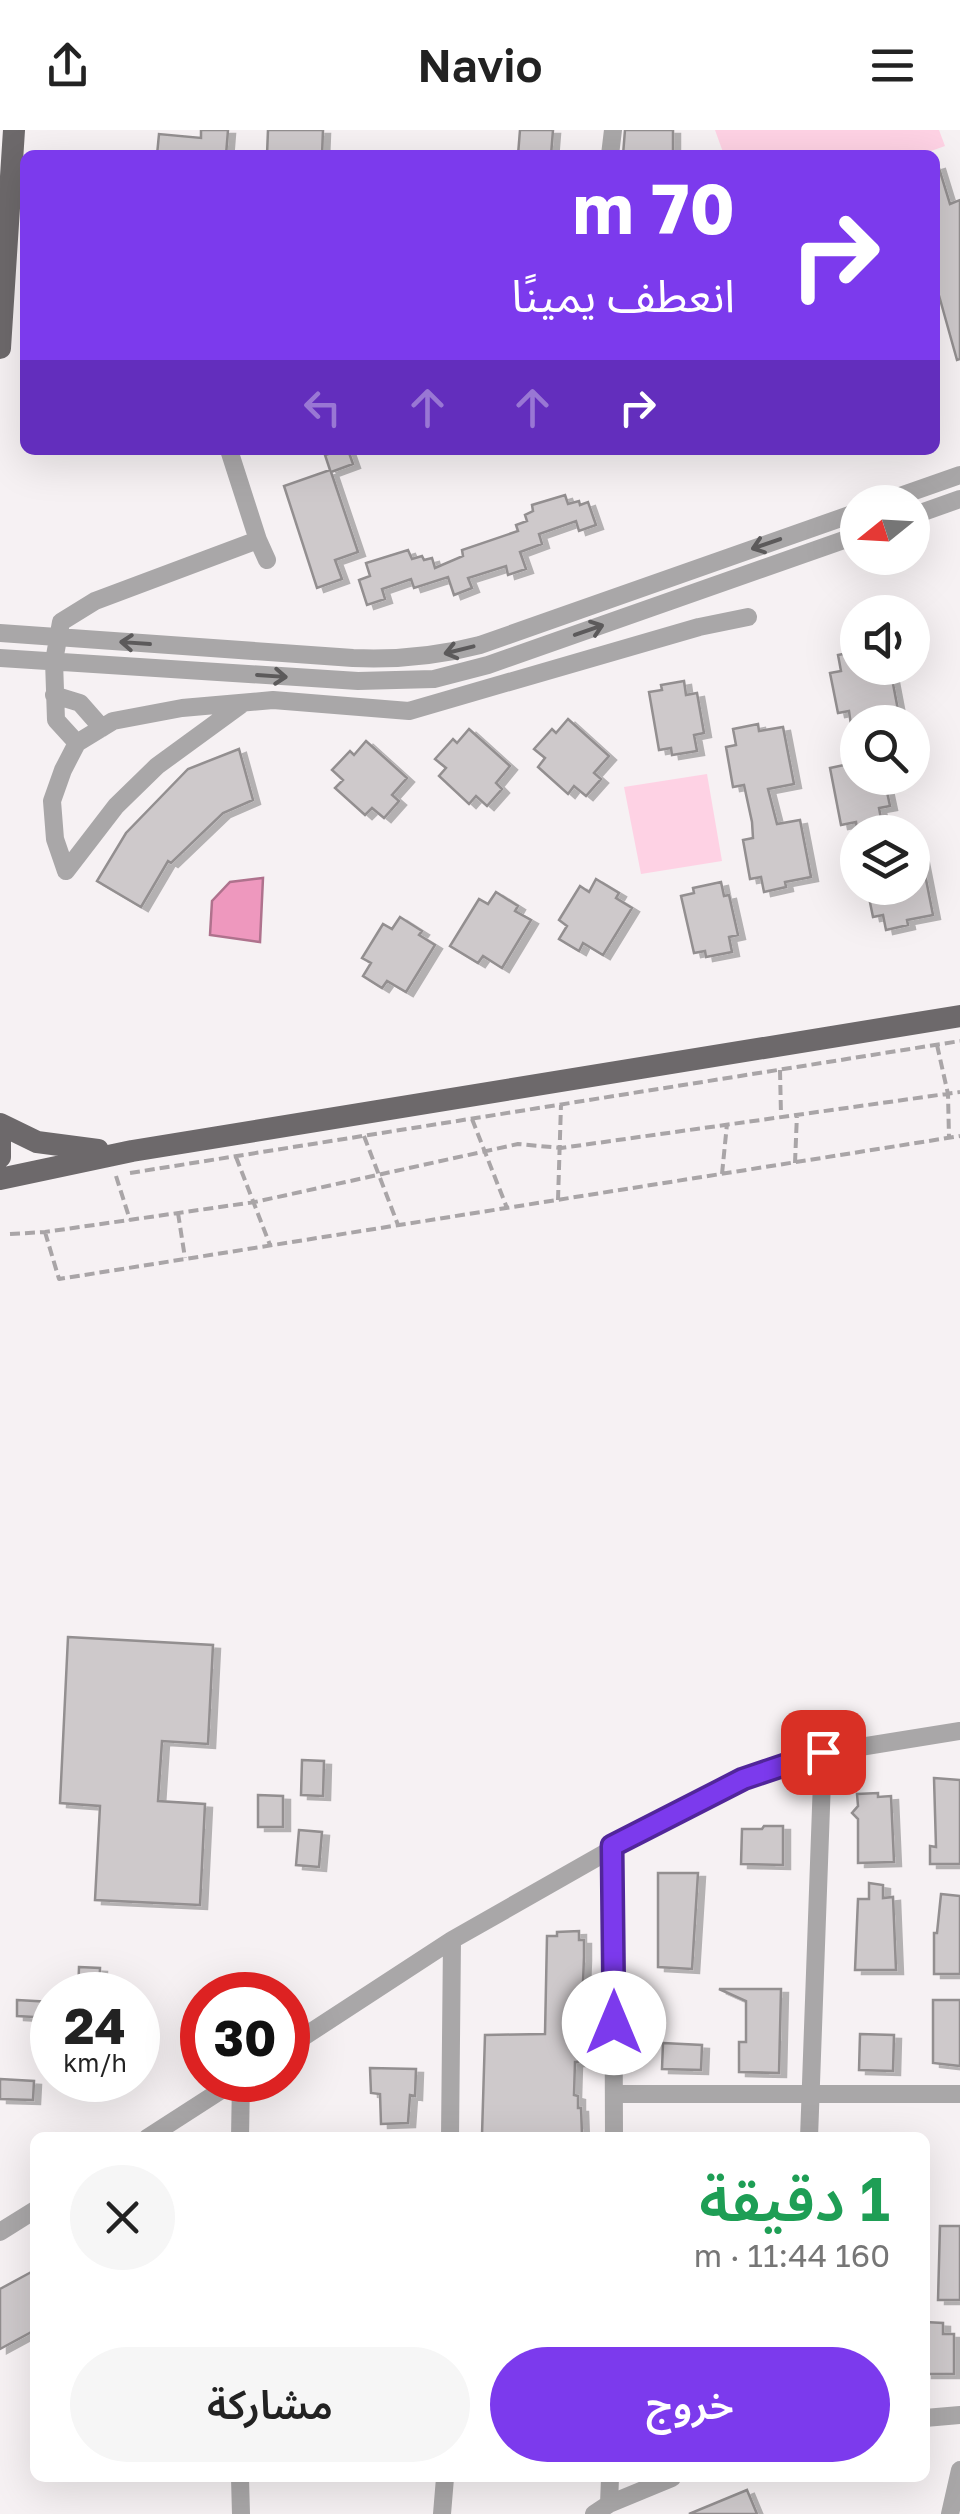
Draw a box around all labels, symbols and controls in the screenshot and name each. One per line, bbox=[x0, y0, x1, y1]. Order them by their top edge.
icon: share bbox=[40, 38, 95, 93]
text: Navio bbox=[418, 38, 542, 92]
icon: menu bbox=[865, 38, 920, 93]
text: 70 m bbox=[573, 165, 735, 249]
icon: right bbox=[770, 190, 900, 320]
text: انعطف يمينًا bbox=[511, 268, 735, 322]
icon: left bbox=[295, 380, 350, 435]
icon: ahead bbox=[400, 380, 455, 435]
icon: ahead bbox=[505, 380, 560, 435]
icon: right bbox=[610, 380, 665, 435]
north arrow bbox=[840, 485, 930, 575]
map controls bbox=[840, 485, 930, 905]
one-way arrow bbox=[751, 536, 782, 554]
button: sound bbox=[840, 595, 930, 685]
one-way arrow bbox=[572, 620, 603, 638]
one-way arrow bbox=[119, 633, 151, 652]
one-way arrow bbox=[443, 642, 475, 660]
one-way arrow bbox=[255, 667, 287, 686]
button: search bbox=[840, 705, 930, 795]
button: layers bbox=[840, 815, 930, 905]
pin bbox=[781, 1710, 866, 1795]
icon: arrive bbox=[796, 1725, 851, 1780]
position arrow bbox=[562, 1971, 666, 2075]
speed limit sign: 30 bbox=[180, 1972, 310, 2102]
text: 24 bbox=[64, 1995, 126, 2055]
text: km/h bbox=[63, 2047, 127, 2078]
text: 1 دقيقة bbox=[699, 2162, 890, 2234]
button: close bbox=[70, 2165, 175, 2270]
text: 160 m · 11:44 bbox=[694, 2236, 890, 2274]
button: مشاركة bbox=[70, 2347, 470, 2462]
button: خروج bbox=[490, 2347, 890, 2462]

